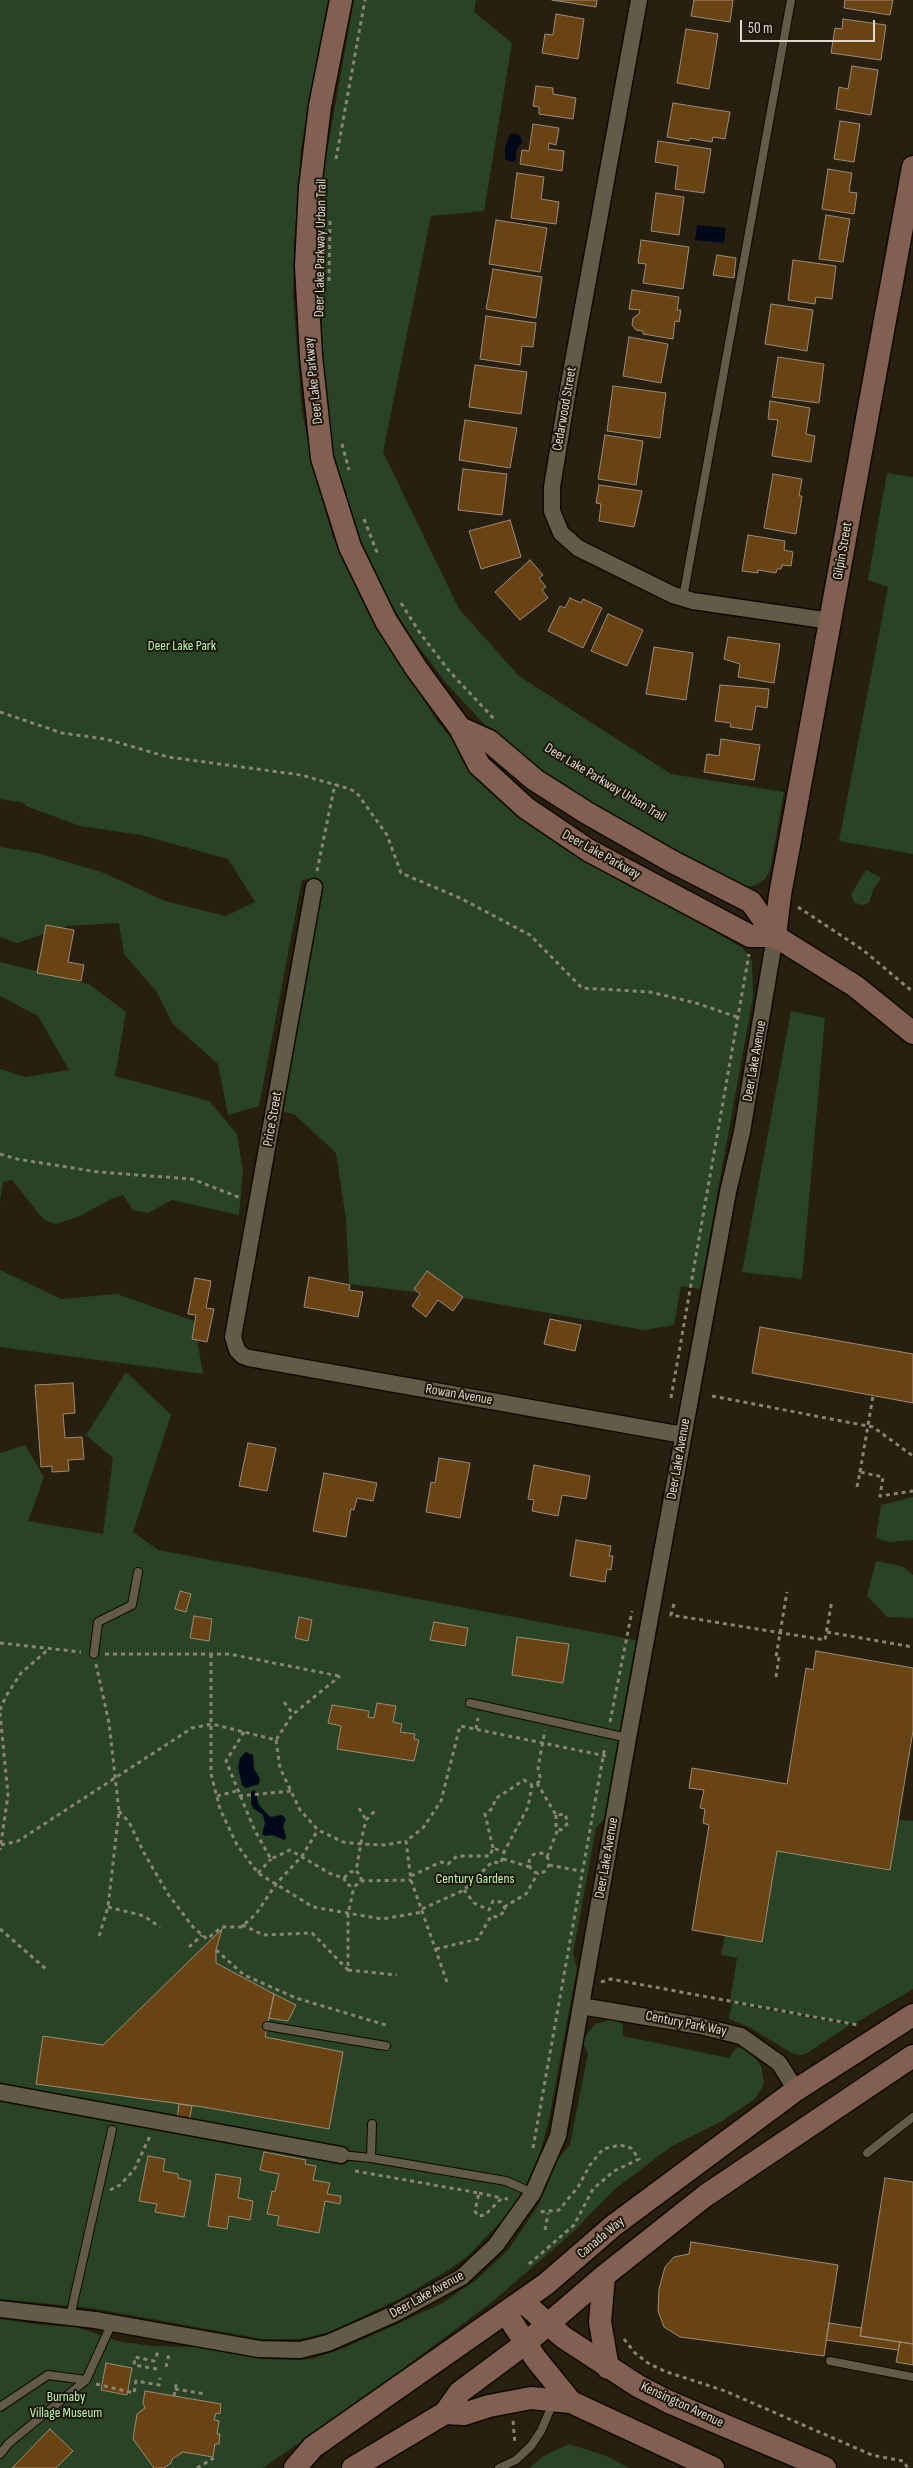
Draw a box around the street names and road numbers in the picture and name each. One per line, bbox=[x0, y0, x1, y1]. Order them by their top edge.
street label: Deer Lake Parkway Urban Trail bbox=[311, 179, 331, 317]
street label: Deer Lake Parkway bbox=[301, 337, 327, 425]
street label: Cedarwood Street bbox=[549, 366, 581, 452]
street label: Gilpin Street bbox=[830, 521, 856, 581]
street label: Deer Lake Parkway Urban Trail bbox=[541, 740, 669, 826]
street label: Deer Lake Parkway bbox=[559, 827, 643, 883]
street label: Deer Lake Avenue bbox=[740, 1019, 770, 1103]
street label: Price Street bbox=[260, 1090, 286, 1148]
street label: Rowan Avenue bbox=[424, 1381, 494, 1409]
street label: Deer Lake Avenue bbox=[664, 1417, 694, 1501]
street label: Deer Lake Avenue bbox=[592, 1816, 622, 1900]
street label: Century Park Way bbox=[644, 2008, 728, 2040]
street label: Canada Way bbox=[574, 2213, 628, 2263]
street label: Deer Lake Avenue bbox=[387, 2268, 467, 2322]
street label: Kensington Avenue bbox=[638, 2379, 726, 2431]

